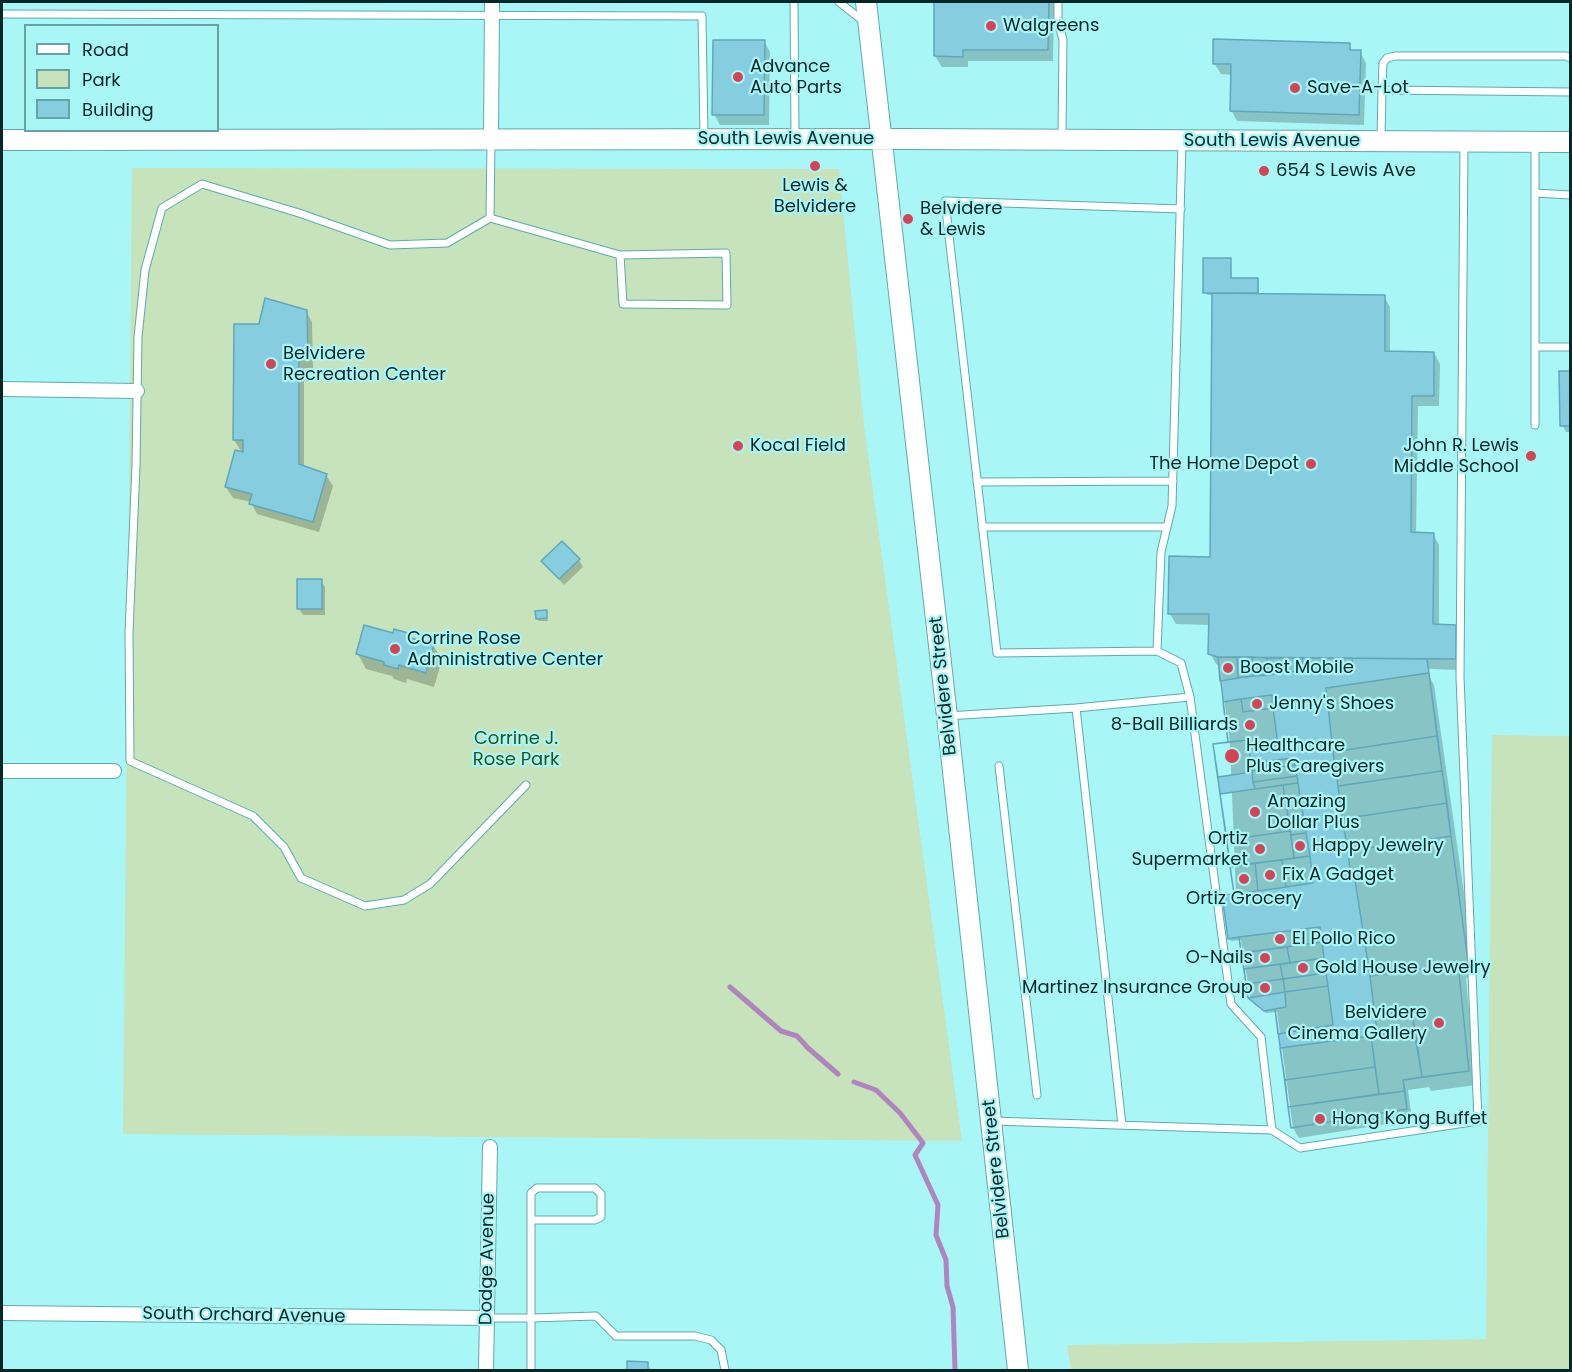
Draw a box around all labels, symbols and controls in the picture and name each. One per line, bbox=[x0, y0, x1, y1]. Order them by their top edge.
place label: Walgreens bbox=[1003, 15, 1099, 37]
marker: Walgreens bbox=[984, 19, 998, 33]
legend bbox=[24, 24, 219, 132]
text: Road bbox=[82, 37, 129, 62]
place label: Advance Auto Parts bbox=[750, 56, 842, 98]
text: Park bbox=[82, 67, 121, 92]
marker: Advance Auto Parts bbox=[731, 70, 745, 84]
place label: Save-A-Lot bbox=[1307, 77, 1409, 99]
marker: Save-A-Lot bbox=[1288, 81, 1302, 95]
text: Building bbox=[82, 97, 154, 122]
street label: South Lewis Avenue bbox=[698, 128, 874, 150]
street label: South Lewis Avenue bbox=[1184, 130, 1360, 152]
marker: Lewis & Belvidere bbox=[808, 159, 822, 173]
place label: 654 S Lewis Ave bbox=[1276, 160, 1416, 182]
marker: 654 S Lewis Ave bbox=[1257, 164, 1271, 178]
place label: Lewis & Belvidere bbox=[774, 175, 856, 218]
place label: Belvidere & Lewis bbox=[920, 198, 1002, 240]
marker: Belvidere & Lewis bbox=[901, 212, 915, 226]
place label: Belvidere Recreation Center bbox=[283, 343, 446, 386]
marker: Belvidere Recreation Center bbox=[264, 357, 278, 371]
place label: Kocal Field bbox=[750, 435, 846, 457]
place label: John R. Lewis Middle School bbox=[1394, 435, 1519, 478]
marker: Kocal Field bbox=[731, 439, 745, 453]
marker: John R. Lewis Middle School bbox=[1524, 449, 1538, 463]
place label: The Home Depot bbox=[1149, 453, 1299, 475]
marker: The Home Depot bbox=[1304, 457, 1318, 471]
street label: Belvidere Street bbox=[926, 615, 962, 757]
place label: Corrine Rose Administrative Center bbox=[407, 628, 603, 670]
marker: Corrine Rose Administrative Center bbox=[388, 642, 402, 656]
place label: Boost Mobile bbox=[1240, 657, 1354, 679]
marker: Boost Mobile bbox=[1221, 661, 1235, 675]
place label: Jenny's Shoes bbox=[1269, 693, 1394, 715]
marker: Jenny's Shoes bbox=[1250, 697, 1264, 711]
place label: 8-Ball Billiards bbox=[1111, 714, 1238, 736]
marker: 8-Ball Billiards bbox=[1243, 718, 1257, 732]
park label: Corrine J. Rose Park bbox=[473, 728, 559, 771]
place label: Healthcare Plus Caregivers bbox=[1246, 735, 1384, 777]
marker: Healthcare Plus Caregivers bbox=[1223, 747, 1241, 765]
place label: Amazing Dollar Plus bbox=[1267, 791, 1360, 834]
marker: Amazing Dollar Plus bbox=[1248, 805, 1262, 819]
place label: Ortiz Supermarket bbox=[1131, 828, 1248, 870]
place label: Happy Jewelry bbox=[1312, 835, 1444, 857]
marker: Happy Jewelry bbox=[1293, 839, 1307, 853]
marker: Ortiz Supermarket bbox=[1253, 842, 1267, 856]
place label: Fix A Gadget bbox=[1282, 864, 1394, 886]
marker: Fix A Gadget bbox=[1263, 868, 1277, 882]
marker: Ortiz Grocery bbox=[1237, 872, 1251, 886]
place label: Ortiz Grocery bbox=[1186, 888, 1302, 910]
place label: El Pollo Rico bbox=[1292, 928, 1395, 950]
marker: El Pollo Rico bbox=[1273, 932, 1287, 946]
place label: O-Nails bbox=[1186, 947, 1253, 969]
marker: O-Nails bbox=[1258, 951, 1272, 965]
place label: Gold House Jewelry bbox=[1315, 957, 1491, 979]
marker: Gold House Jewelry bbox=[1296, 961, 1310, 975]
place label: Martinez Insurance Group bbox=[1022, 977, 1253, 999]
marker: Martinez Insurance Group bbox=[1258, 981, 1272, 995]
place label: Belvidere Cinema Gallery bbox=[1287, 1002, 1427, 1044]
marker: Belvidere Cinema Gallery bbox=[1432, 1016, 1446, 1030]
street label: Belvidere Street bbox=[979, 1098, 1015, 1240]
place label: Hong Kong Buffet bbox=[1332, 1108, 1487, 1130]
marker: Hong Kong Buffet bbox=[1313, 1112, 1327, 1126]
street label: Dodge Avenue bbox=[476, 1193, 500, 1325]
street label: South Orchard Avenue bbox=[142, 1303, 346, 1329]

